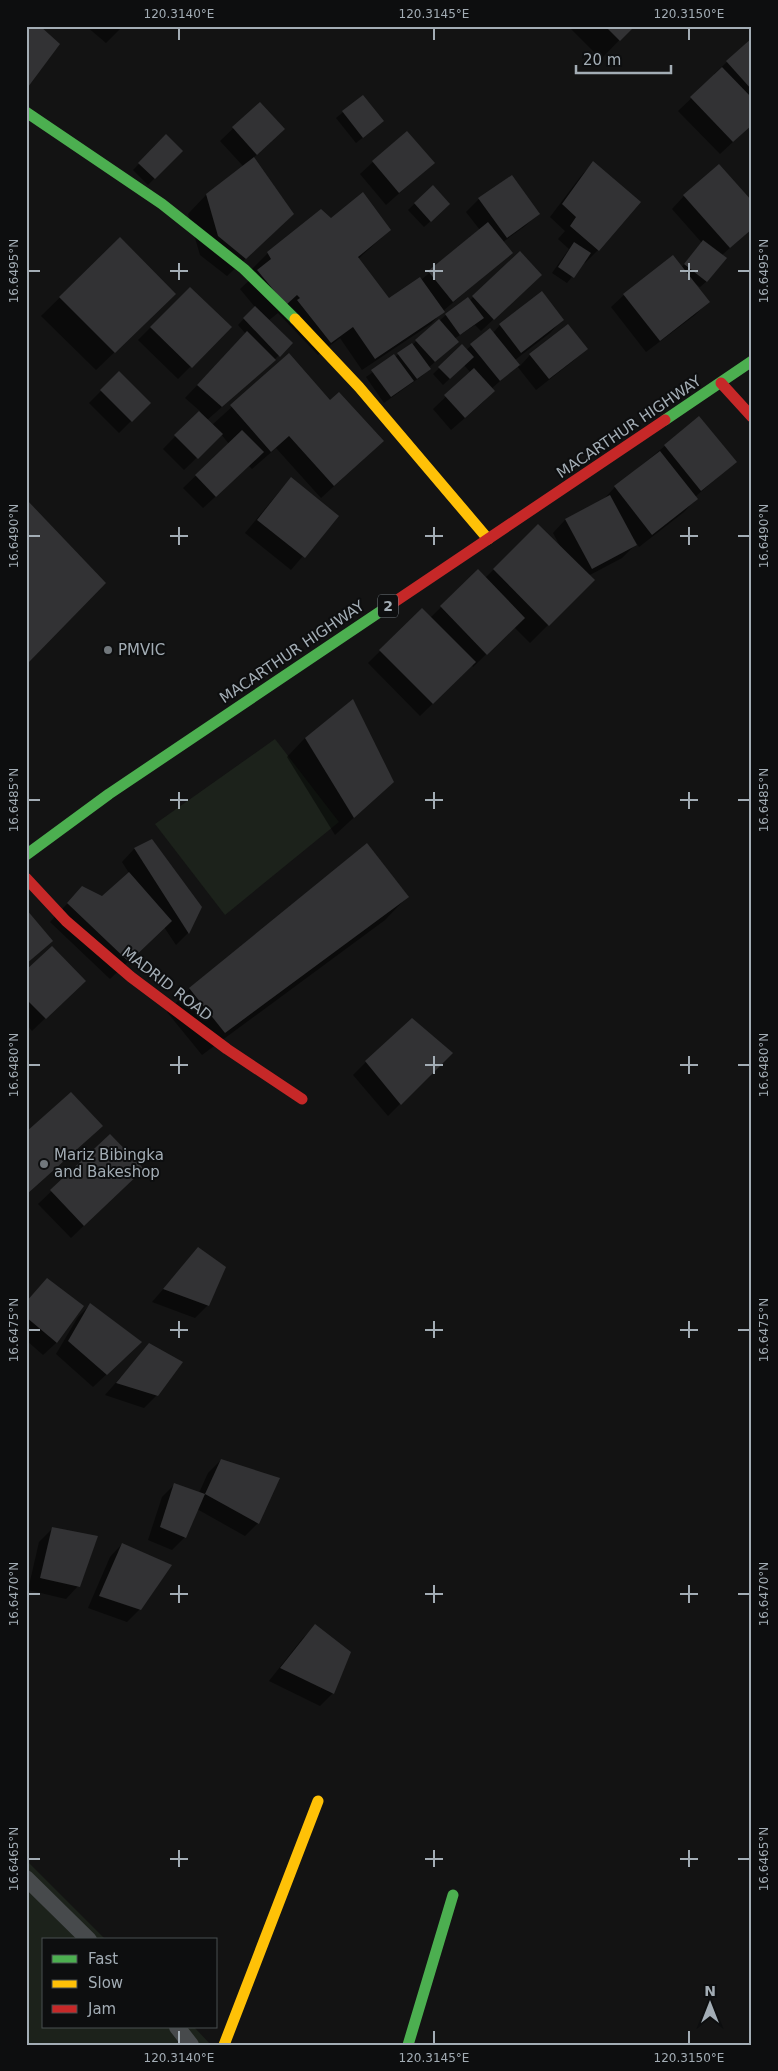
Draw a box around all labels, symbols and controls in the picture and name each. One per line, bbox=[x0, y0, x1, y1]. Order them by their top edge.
text: 120.3140°E bbox=[144, 7, 214, 21]
text: 120.3145°E bbox=[399, 7, 469, 21]
text: 120.3150°E bbox=[654, 7, 724, 21]
scale bar bbox=[576, 42, 670, 74]
text: 20 m bbox=[583, 51, 621, 69]
text: 16.6495°N bbox=[7, 239, 21, 303]
text: 16.6495°N bbox=[757, 239, 771, 303]
street label: MACARTHUR HIGHWAY bbox=[553, 371, 705, 482]
text: 16.6490°N bbox=[7, 504, 21, 568]
text: 16.6490°N bbox=[757, 504, 771, 568]
road number: 2 bbox=[378, 594, 398, 618]
street label: MACARTHUR HIGHWAY bbox=[216, 596, 368, 707]
place label: PMVIC bbox=[118, 641, 165, 659]
marker: PMVIC bbox=[102, 644, 114, 656]
text: 16.6485°N bbox=[7, 768, 21, 832]
text: 16.6485°N bbox=[757, 768, 771, 832]
street label: MADRID ROAD bbox=[118, 943, 216, 1025]
text: 16.6480°N bbox=[7, 1033, 21, 1097]
text: 16.6480°N bbox=[757, 1033, 771, 1097]
place label: Mariz Bibingka and Bakeshop bbox=[54, 1146, 164, 1181]
marker: Mariz Bibingka and Bakeshop bbox=[38, 1158, 50, 1170]
text: 16.6475°N bbox=[7, 1298, 21, 1362]
text: 16.6475°N bbox=[757, 1298, 771, 1362]
text: 16.6470°N bbox=[7, 1562, 21, 1626]
text: 16.6470°N bbox=[757, 1562, 771, 1626]
text: 16.6465°N bbox=[7, 1827, 21, 1891]
text: 16.6465°N bbox=[757, 1827, 771, 1891]
legend bbox=[42, 1938, 218, 2028]
text: Fast bbox=[88, 1950, 118, 1968]
text: Slow bbox=[88, 1974, 123, 1992]
north arrow bbox=[686, 1978, 736, 2028]
text: N bbox=[704, 1983, 716, 1999]
text: Jam bbox=[87, 2000, 116, 2018]
text: 120.3140°E bbox=[144, 2051, 214, 2065]
text: 120.3145°E bbox=[399, 2051, 469, 2065]
text: 120.3150°E bbox=[654, 2051, 724, 2065]

